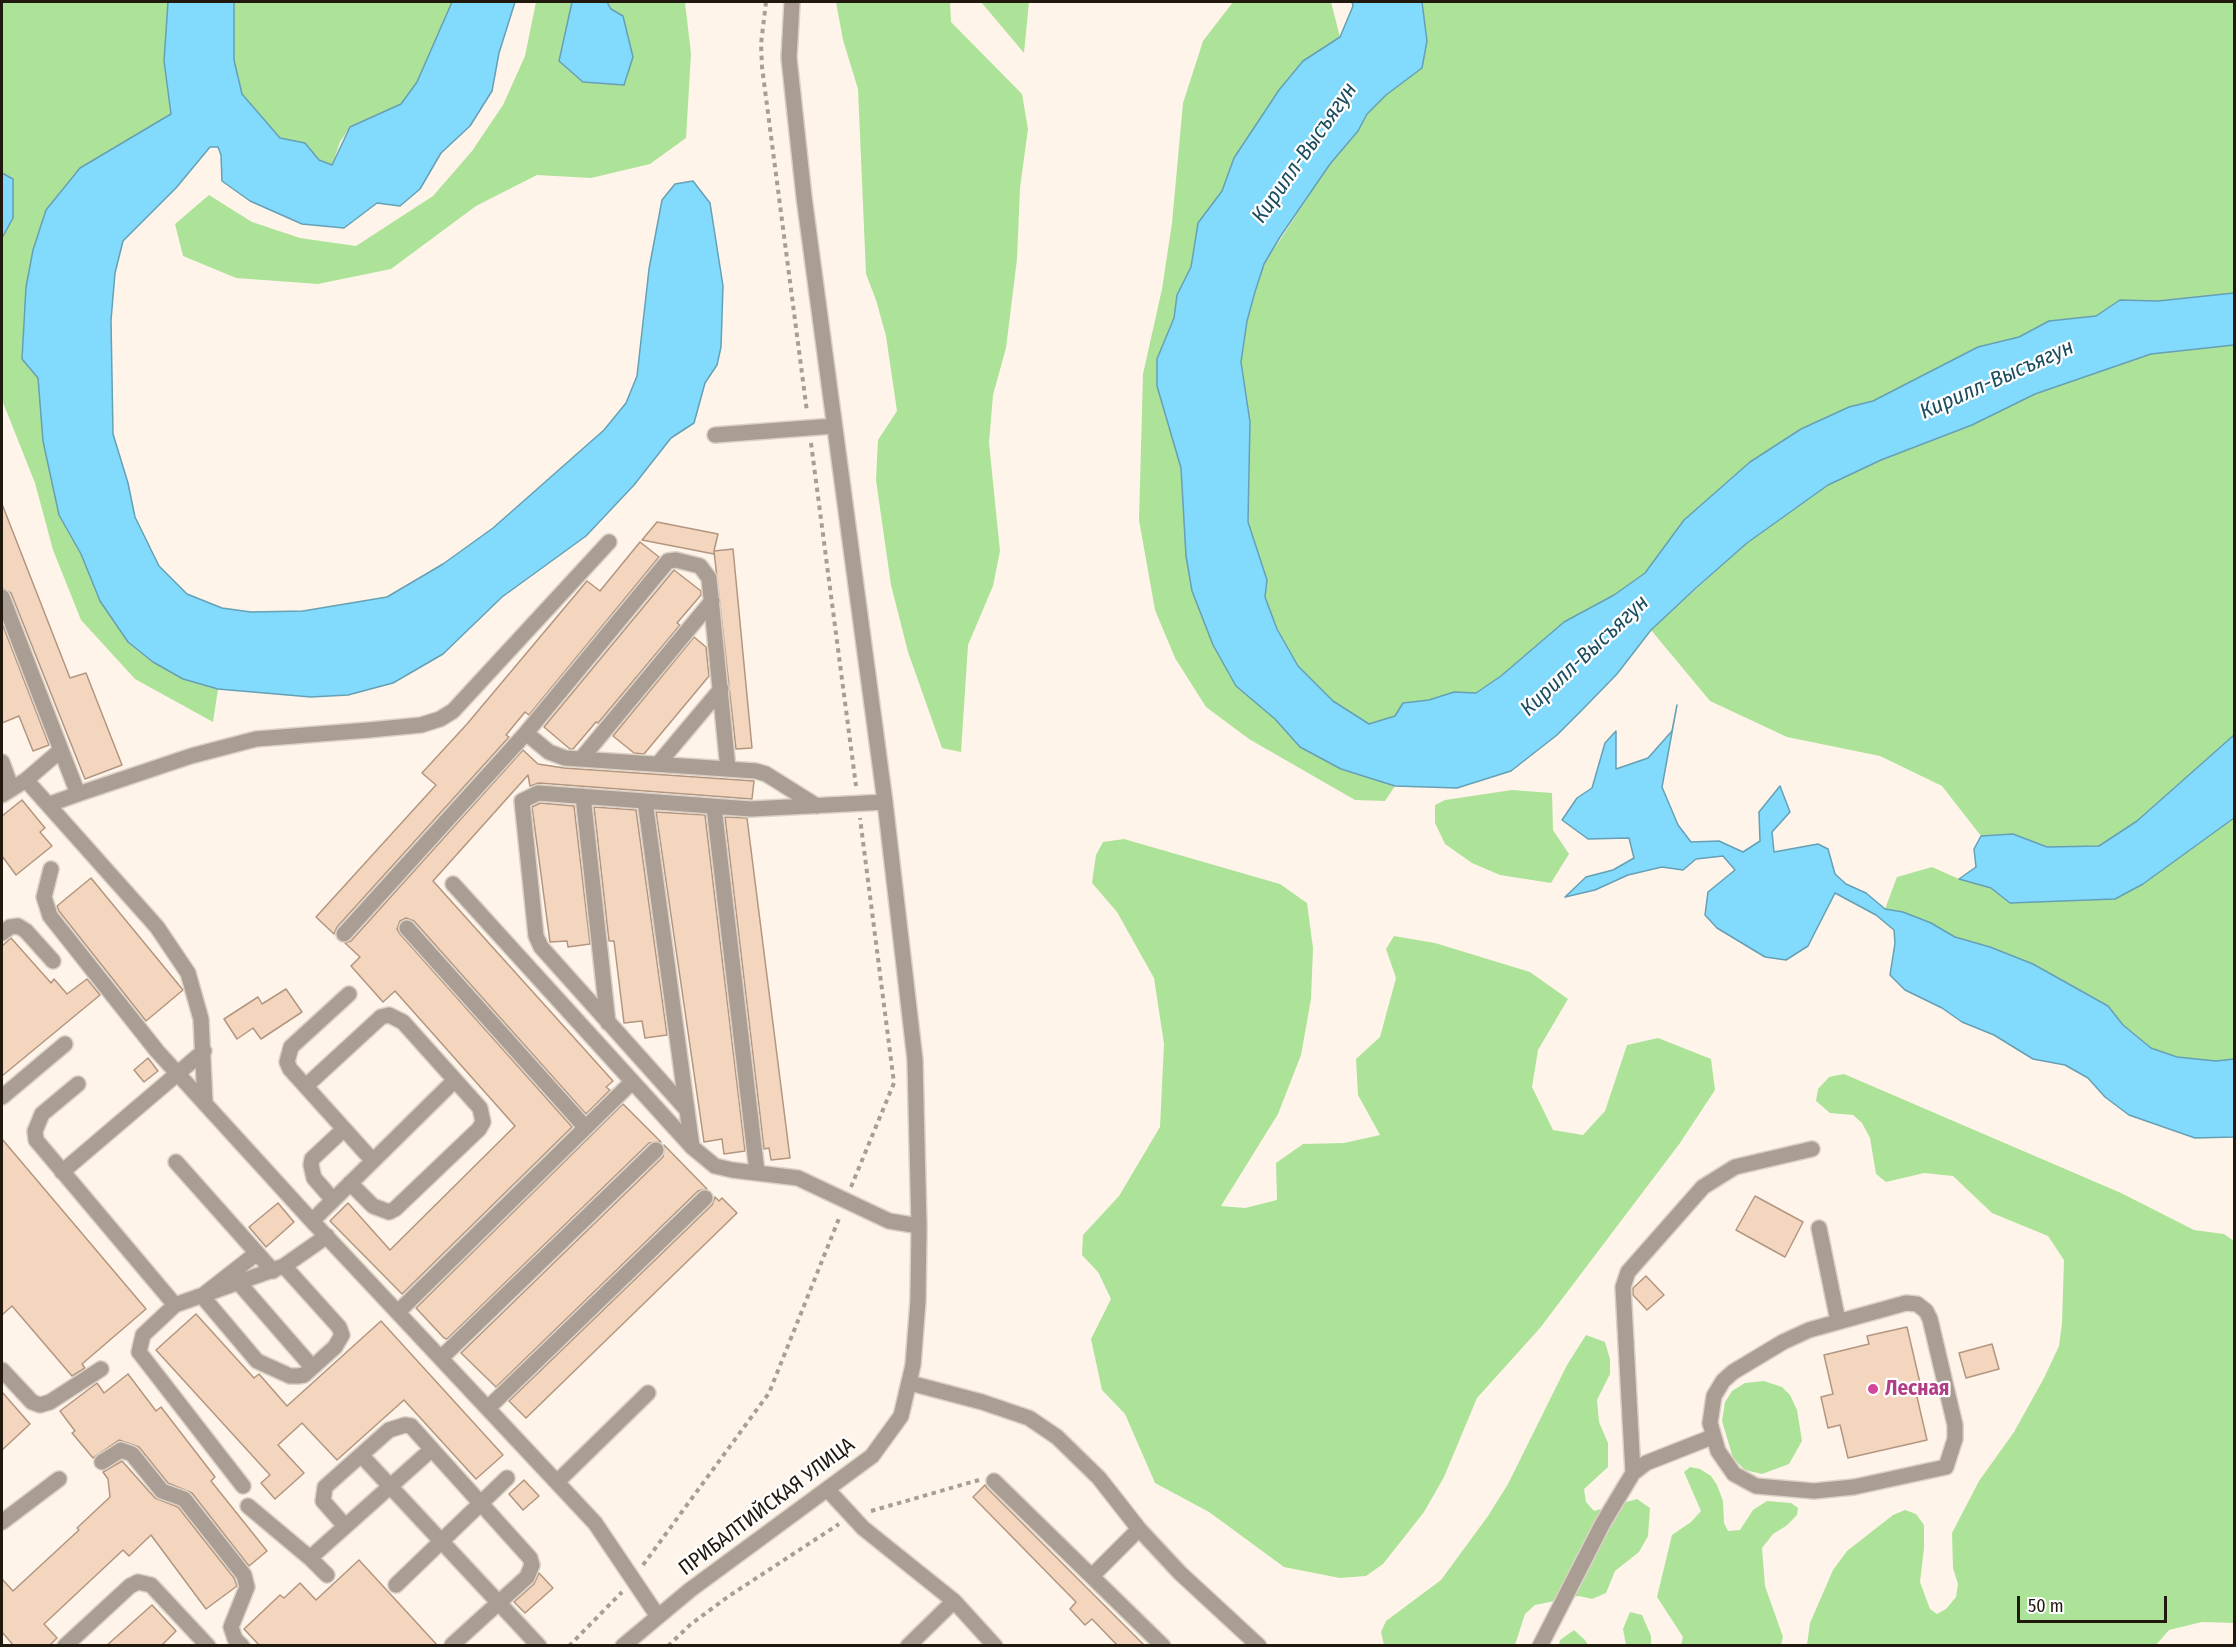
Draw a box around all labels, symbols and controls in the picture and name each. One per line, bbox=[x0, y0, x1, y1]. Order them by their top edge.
water label: Кирилл-Высъягун bbox=[1247, 78, 1363, 228]
water label: Кирилл-Высъягун bbox=[1916, 334, 2078, 426]
water label: Кирилл-Высъягун bbox=[1515, 590, 1655, 722]
place label: Лесная bbox=[1885, 1376, 1949, 1402]
marker: Лесная bbox=[1866, 1382, 1880, 1396]
street label: ПРИБАЛТИЙСКАЯ УЛИЦА bbox=[674, 1433, 860, 1581]
scale bar bbox=[2020, 1584, 2170, 1622]
text: 50 m bbox=[2028, 1595, 2064, 1617]

